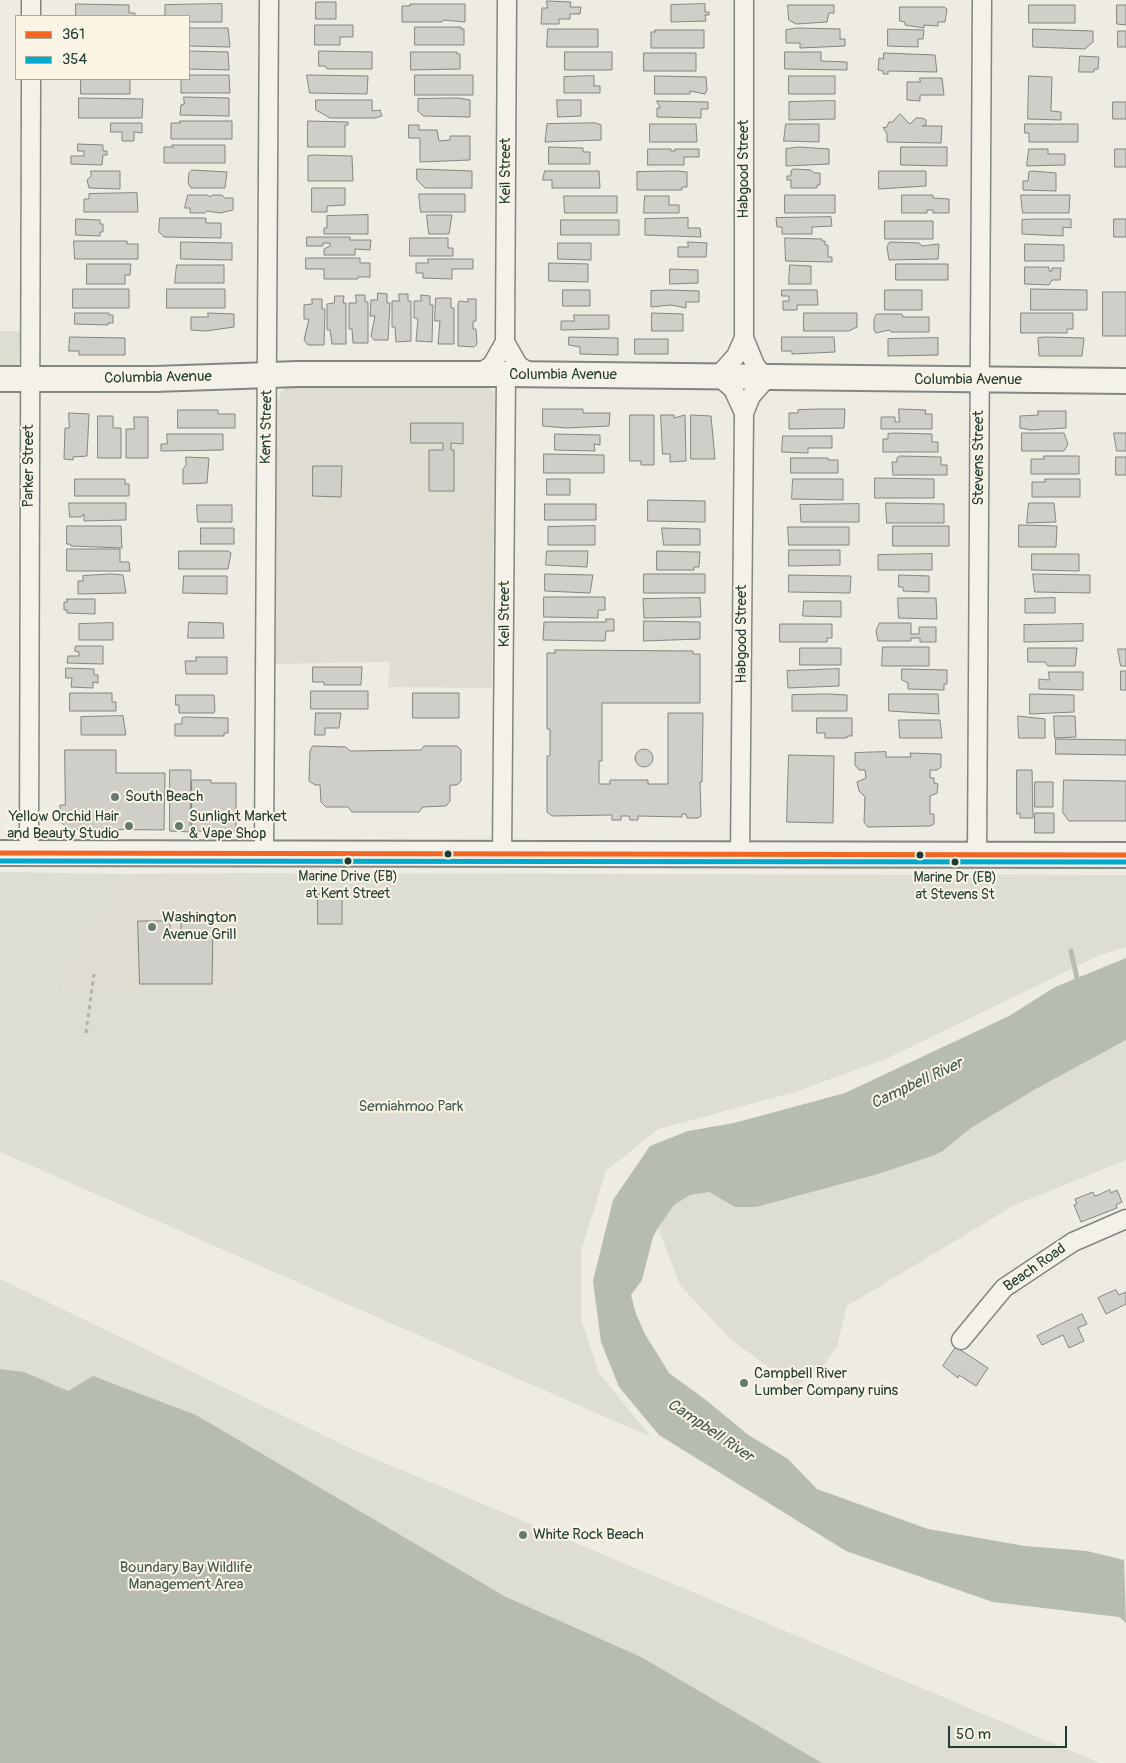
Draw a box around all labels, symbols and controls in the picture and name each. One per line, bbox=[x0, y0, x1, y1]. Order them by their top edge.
legend bbox=[15, 15, 190, 80]
text: 361 bbox=[62, 25, 85, 44]
text: 354 bbox=[62, 50, 87, 69]
street label: Habgood Street bbox=[735, 120, 753, 218]
street label: Keil Street bbox=[497, 138, 515, 204]
street label: Columbia Avenue bbox=[509, 366, 617, 384]
street label: Columbia Avenue bbox=[104, 368, 212, 388]
street label: Columbia Avenue bbox=[914, 371, 1022, 389]
street label: Kent Street bbox=[257, 390, 277, 464]
street label: Stevens Street bbox=[970, 411, 988, 505]
street label: Parker Street bbox=[20, 425, 38, 507]
street label: Keil Street bbox=[496, 581, 514, 647]
street label: Habgood Street bbox=[733, 585, 751, 683]
place label: South Beach bbox=[125, 788, 203, 806]
marker: South Beach bbox=[109, 791, 121, 803]
place label: Yellow Orchid Hair and Beauty Studio bbox=[7, 808, 119, 843]
place label: Sunlight Market & Vape Shop bbox=[189, 808, 287, 843]
marker: Yellow Orchid Hair and Beauty Studio bbox=[123, 820, 135, 832]
marker: Sunlight Market & Vape Shop bbox=[173, 820, 185, 832]
unlabelled marker bbox=[443, 849, 453, 859]
unlabelled marker bbox=[915, 850, 925, 860]
marker: Marine Drive (EB) at Kent Street bbox=[343, 856, 353, 866]
marker: Marine Dr (EB) at Stevens St bbox=[950, 857, 960, 867]
place label: Marine Drive (EB) at Kent Street bbox=[298, 869, 398, 902]
place label: Marine Dr (EB) at Stevens St bbox=[913, 870, 997, 902]
place label: Washington Avenue Grill bbox=[162, 909, 237, 944]
marker: Washington Avenue Grill bbox=[146, 921, 158, 933]
water label: Campbell River bbox=[868, 1054, 966, 1114]
park label: Semiahmoo Park bbox=[359, 1098, 463, 1116]
street label: Beach Road bbox=[1000, 1240, 1070, 1296]
place label: Campbell River Lumber Company ruins bbox=[754, 1365, 898, 1400]
marker: Campbell River Lumber Company ruins bbox=[738, 1377, 750, 1389]
water label: Campbell River bbox=[663, 1395, 757, 1467]
place label: White Rock Beach bbox=[533, 1526, 644, 1544]
marker: White Rock Beach bbox=[517, 1529, 529, 1541]
park label: Boundary Bay Wildlife Management Area bbox=[120, 1559, 252, 1594]
scale bar bbox=[951, 1716, 1070, 1748]
text: 50 m bbox=[956, 1725, 991, 1744]

